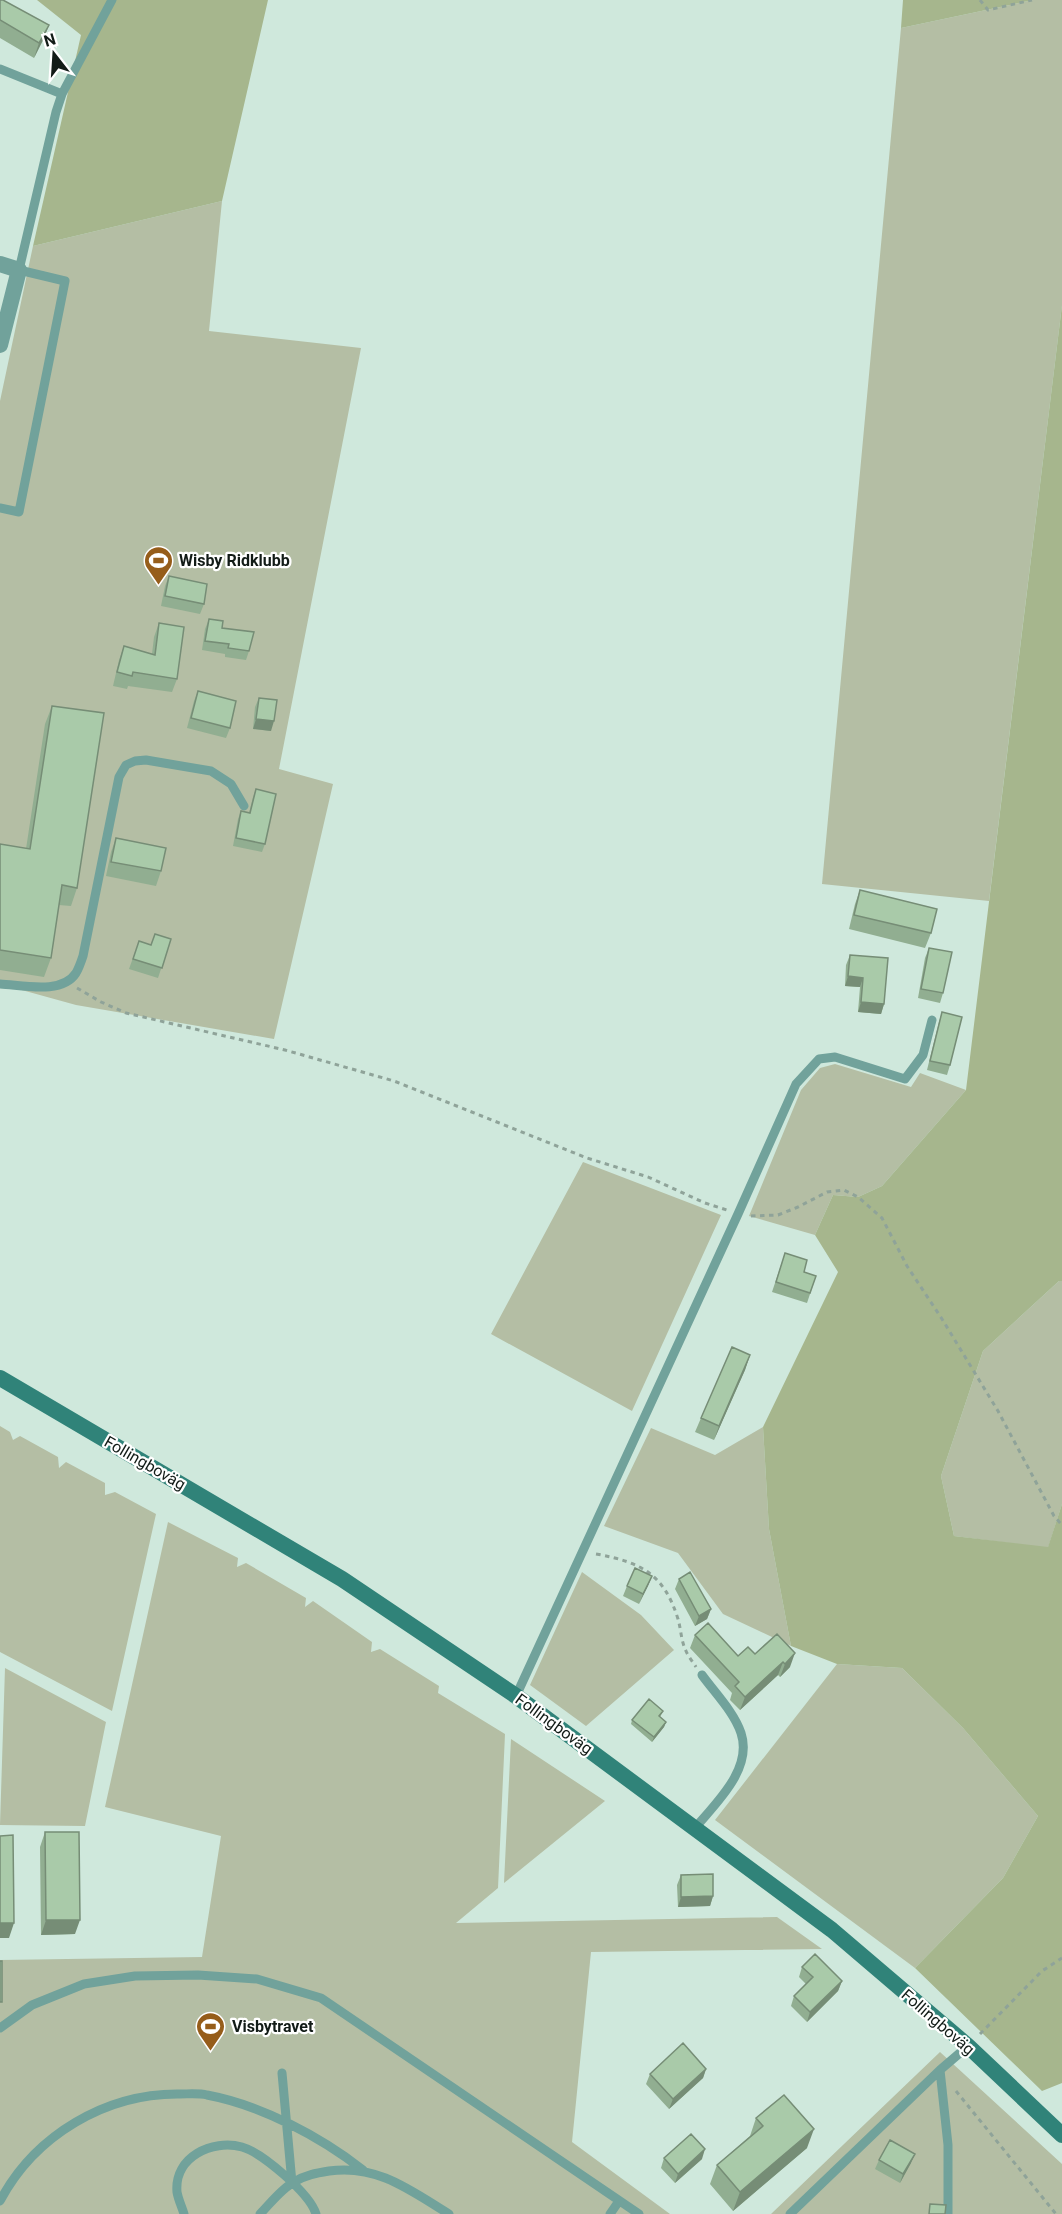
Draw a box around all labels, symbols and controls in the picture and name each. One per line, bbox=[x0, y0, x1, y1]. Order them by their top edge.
north arrow bbox=[24, 24, 84, 84]
text: N bbox=[42, 29, 58, 51]
sports icon: Wisby Ridklubb bbox=[142, 544, 174, 586]
place label: Wisby Ridklubb bbox=[179, 551, 290, 570]
street label: Follingboväg bbox=[101, 1432, 189, 1494]
street label: Follingboväg bbox=[512, 1690, 596, 1758]
street label: Follingboväg bbox=[898, 1985, 978, 2059]
sports icon: Visbytravet bbox=[195, 2010, 227, 2052]
place label: Visbytravet bbox=[232, 2017, 314, 2036]

